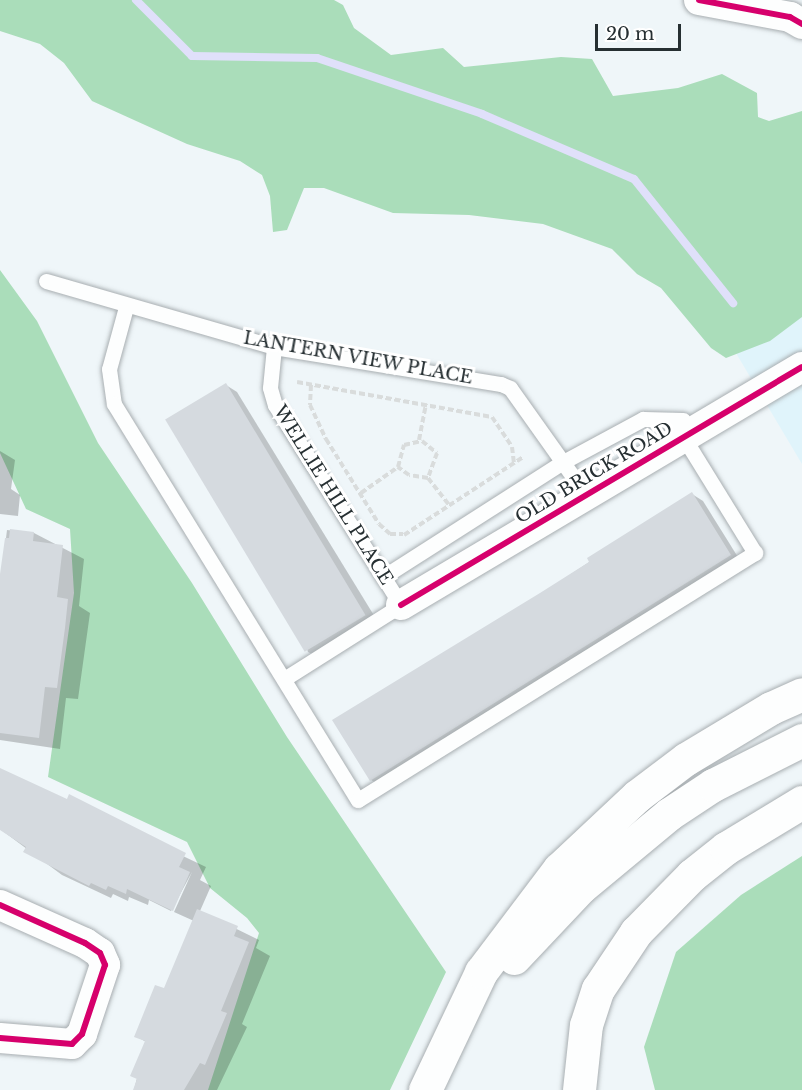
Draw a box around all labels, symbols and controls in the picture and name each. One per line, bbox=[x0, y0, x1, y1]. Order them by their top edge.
scale bar bbox=[598, 12, 684, 50]
text: 20 m bbox=[606, 23, 654, 45]
street label: LANTERN VIEW PLACE bbox=[241, 327, 475, 389]
street label: WELLIE HILL PLACE bbox=[269, 401, 397, 589]
street label: OLD BRICK ROAD bbox=[511, 417, 677, 529]

